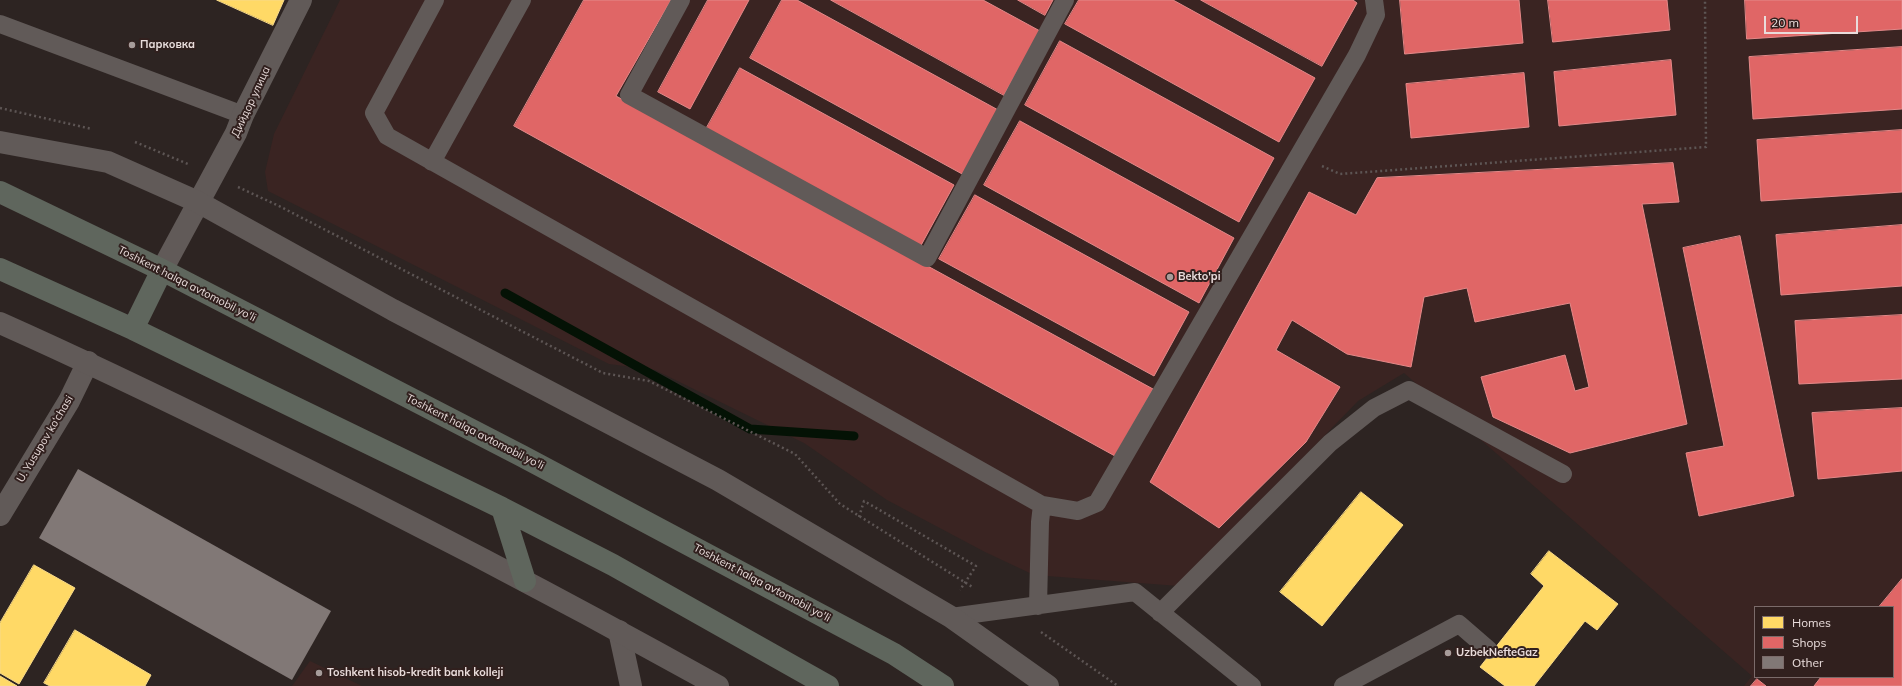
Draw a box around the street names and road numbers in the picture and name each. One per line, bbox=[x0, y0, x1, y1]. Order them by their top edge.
street label: Дийдор улица bbox=[229, 64, 273, 140]
street label: Toshkent halqa avtomobil yo'li bbox=[116, 243, 258, 325]
street label: Toshkent halqa avtomobil yo'li bbox=[404, 391, 546, 473]
street label: U. Yusupov ko‘chasi bbox=[14, 393, 76, 485]
street label: Toshkent halqa avtomobil yo'li bbox=[691, 541, 833, 625]

